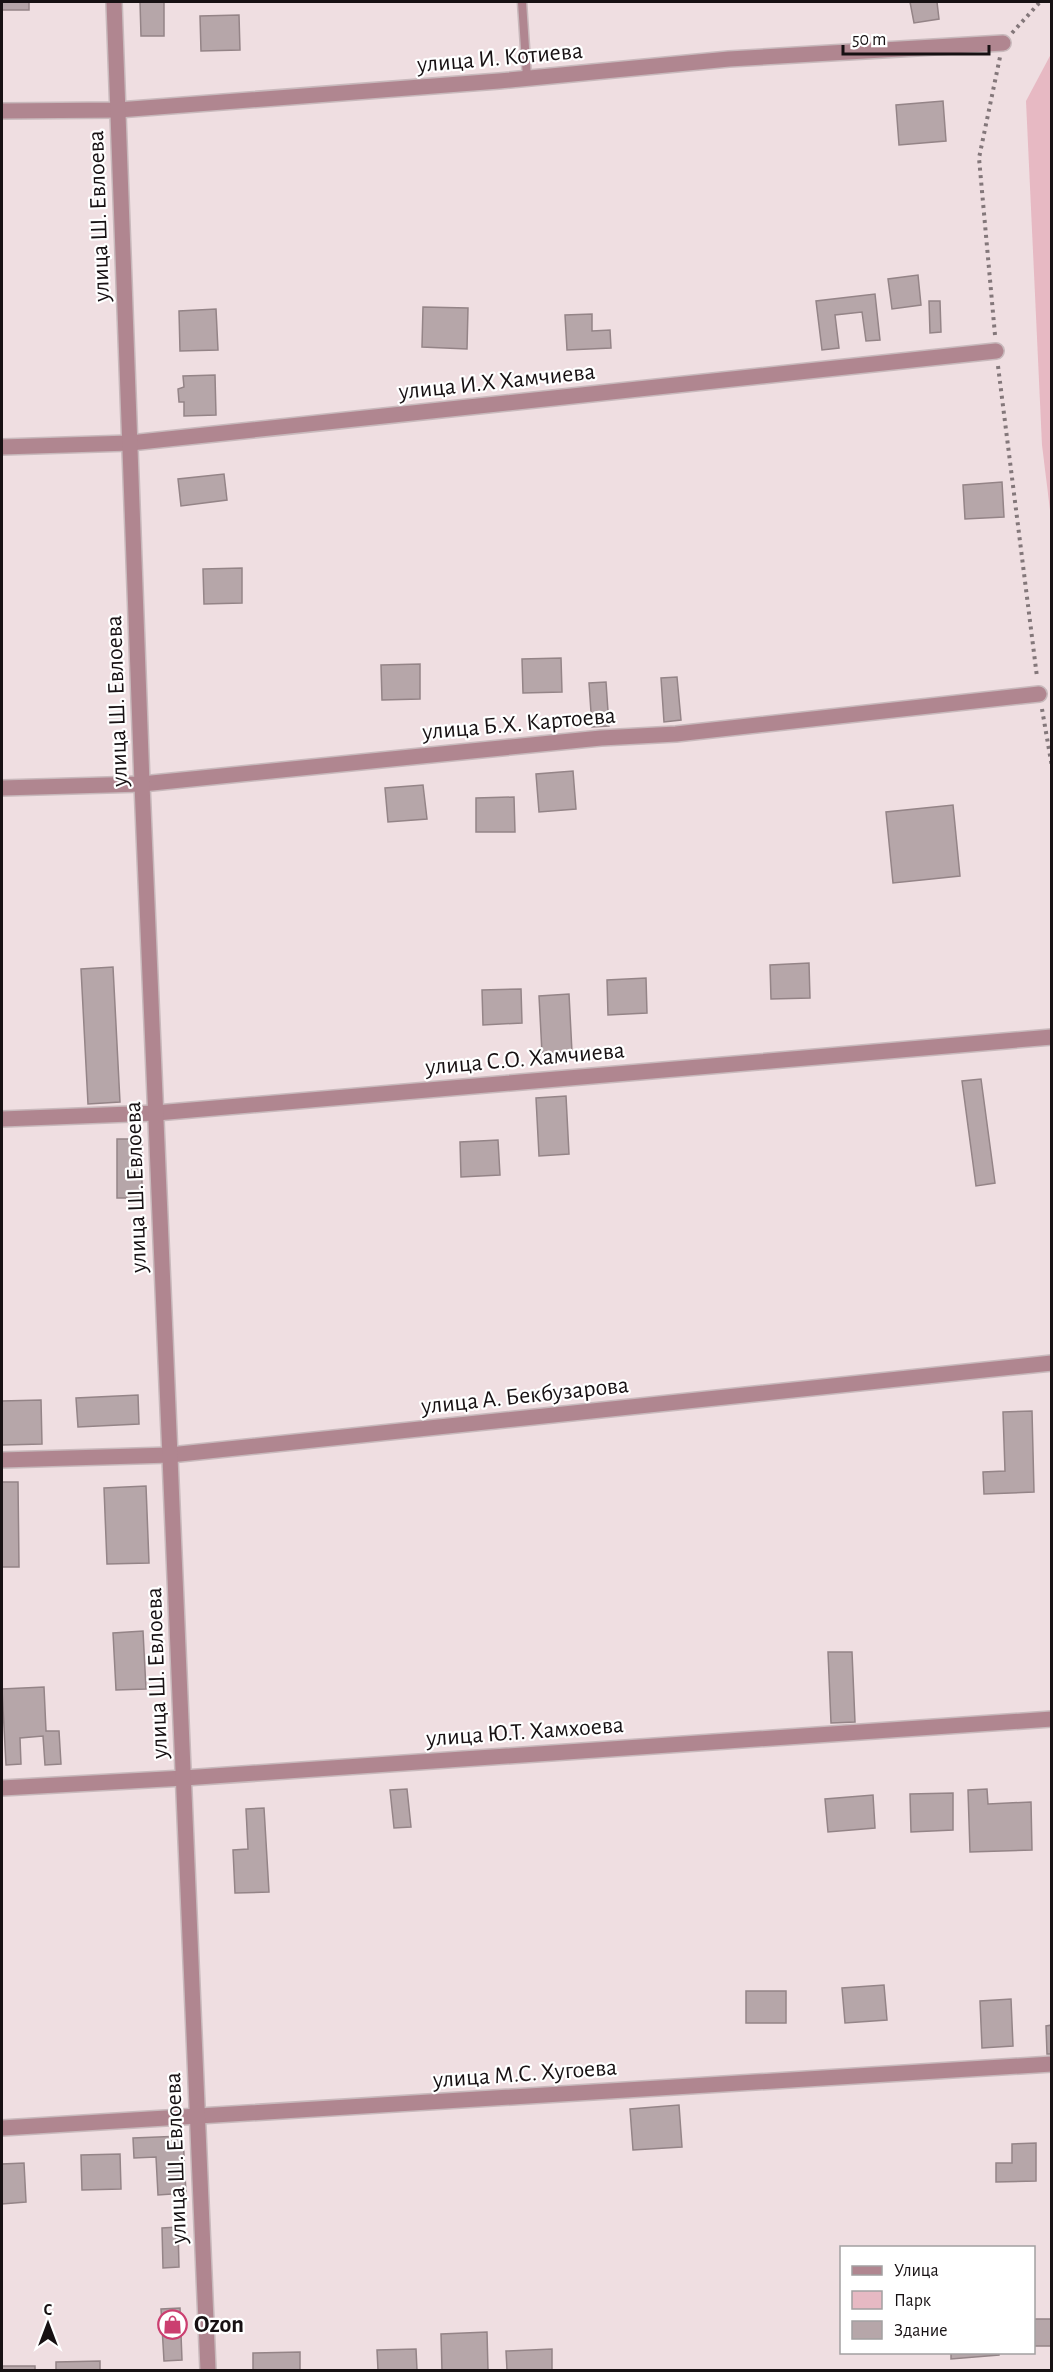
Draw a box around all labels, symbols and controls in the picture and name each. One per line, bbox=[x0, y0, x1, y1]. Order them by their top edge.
scale bar bbox=[843, 18, 988, 56]
text: 50 m bbox=[852, 31, 886, 49]
street label: улица И. Котиева bbox=[415, 39, 584, 77]
street label: улица Ш. Евлоева bbox=[84, 130, 114, 303]
street label: улица И.Х Хамчиева bbox=[397, 360, 596, 404]
street label: улица Ш. Евлоева bbox=[102, 615, 132, 788]
street label: улица Б.Х. Картоева bbox=[420, 704, 617, 744]
street label: улица С.О. Хамчиева bbox=[423, 1038, 626, 1080]
street label: улица Ш. Евлоева bbox=[121, 1101, 151, 1274]
street label: улица А. Бекбузарова bbox=[419, 1373, 630, 1419]
street label: улица Ш. Евлоева bbox=[142, 1587, 172, 1760]
street label: улица Ю.Т. Хамхоева bbox=[424, 1713, 625, 1751]
street label: улица М.С. Хугоева bbox=[431, 2056, 618, 2092]
street label: улица Ш. Евлоева bbox=[161, 2072, 191, 2245]
legend bbox=[840, 2246, 1035, 2354]
text: Улица bbox=[894, 2262, 939, 2280]
text: Парк bbox=[894, 2292, 932, 2310]
north arrow bbox=[18, 2294, 78, 2354]
text: С bbox=[44, 2302, 53, 2318]
shop icon: Ozon bbox=[157, 2309, 189, 2341]
place label: Ozon bbox=[194, 2313, 244, 2337]
text: Здание bbox=[894, 2322, 948, 2340]

